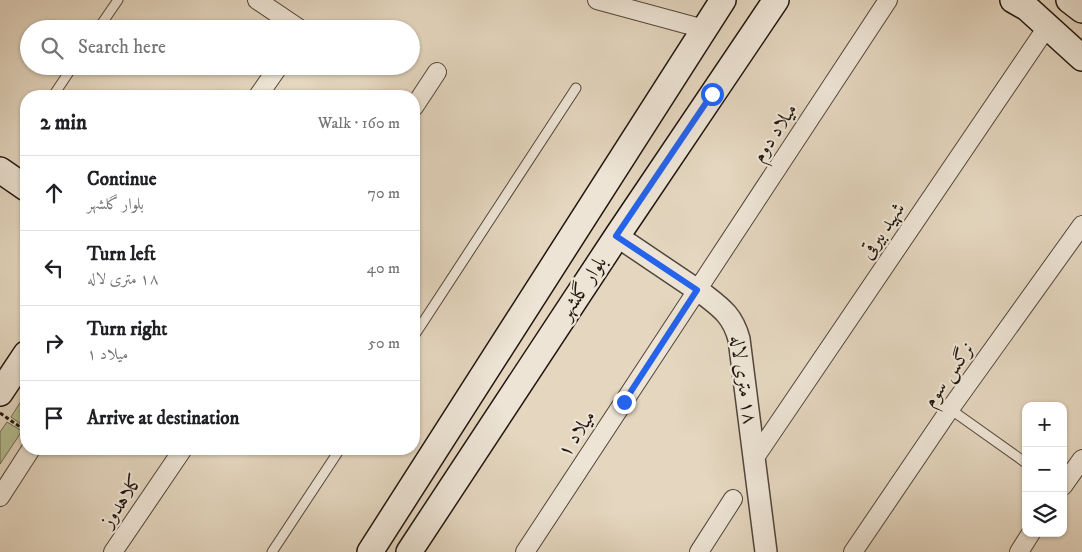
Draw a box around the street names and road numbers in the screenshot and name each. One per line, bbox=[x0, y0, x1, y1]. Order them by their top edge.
street label: میلاد دوم bbox=[747, 99, 807, 170]
street label: شهید بیرقی bbox=[855, 198, 911, 264]
street label: بلوار گلشهر bbox=[551, 251, 613, 326]
street label: ١٨ متری لاله bbox=[724, 334, 762, 426]
street label: نرگس سوم bbox=[917, 337, 984, 415]
street label: میلاد ۱ bbox=[552, 406, 602, 462]
street label: کلاهدوز bbox=[94, 469, 149, 534]

